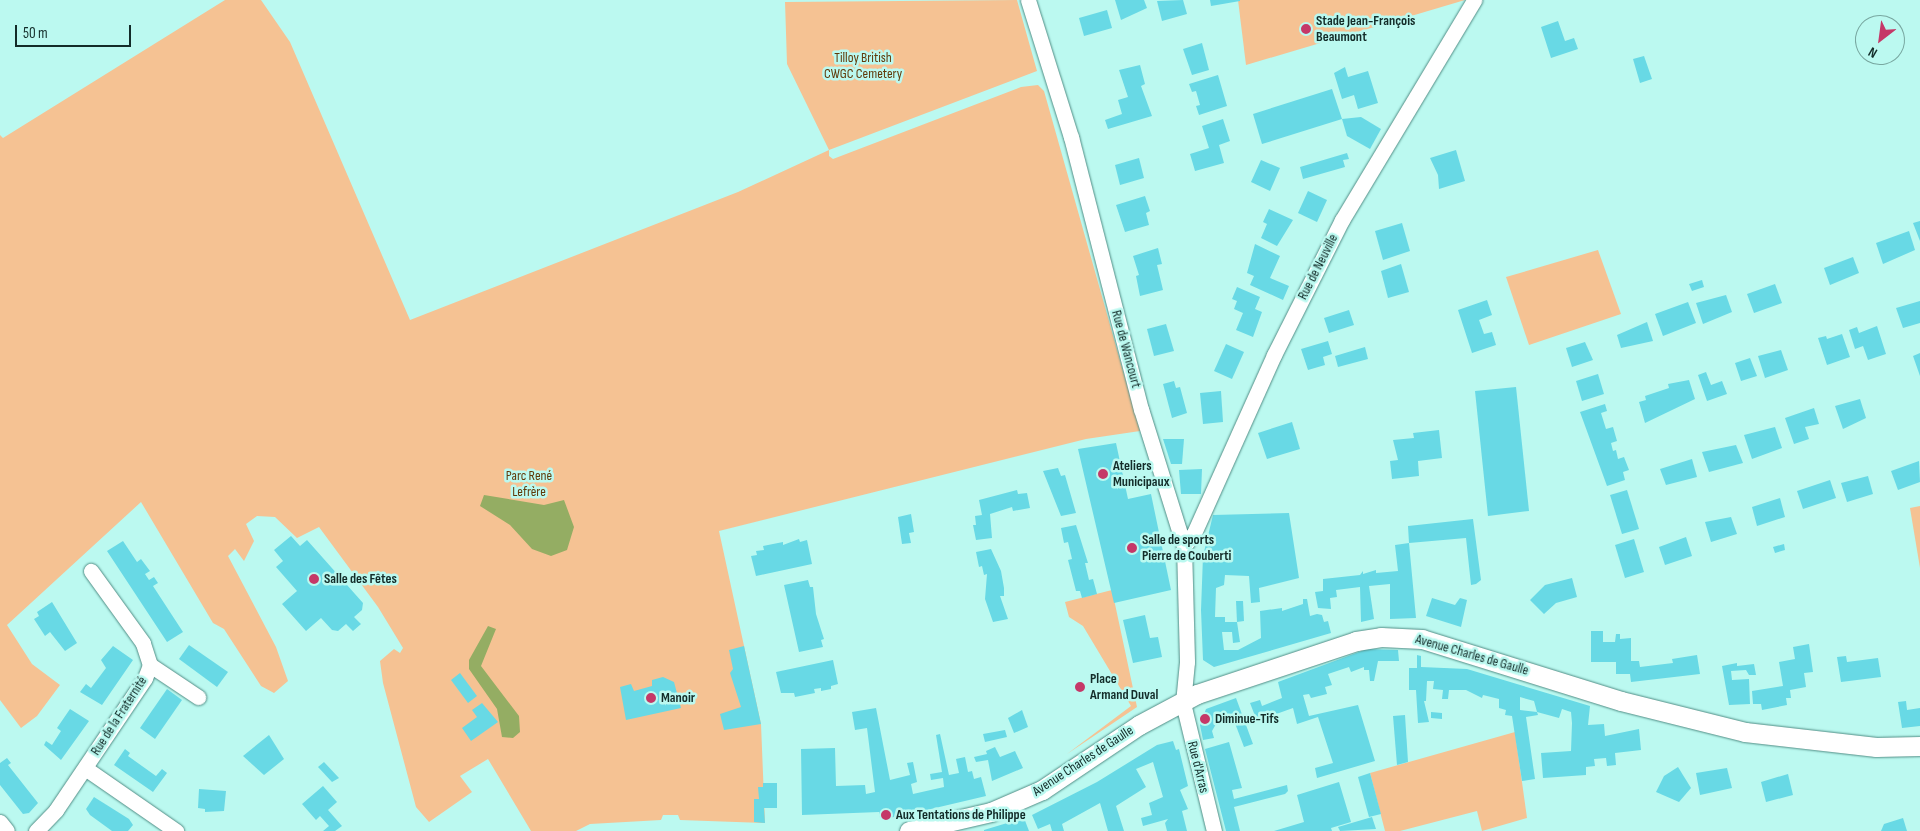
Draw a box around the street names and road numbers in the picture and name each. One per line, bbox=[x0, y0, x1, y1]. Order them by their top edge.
street label: Rue de Neuville bbox=[1294, 231, 1342, 303]
street label: Rue de Wancourt bbox=[1108, 308, 1144, 390]
street label: Avenue Charles de Gaulle bbox=[1414, 631, 1530, 679]
street label: Rue de la Fraternité bbox=[87, 673, 151, 759]
street label: Avenue Charles de Gaulle bbox=[1029, 722, 1137, 800]
street label: Rue d'Arras bbox=[1183, 739, 1213, 795]

